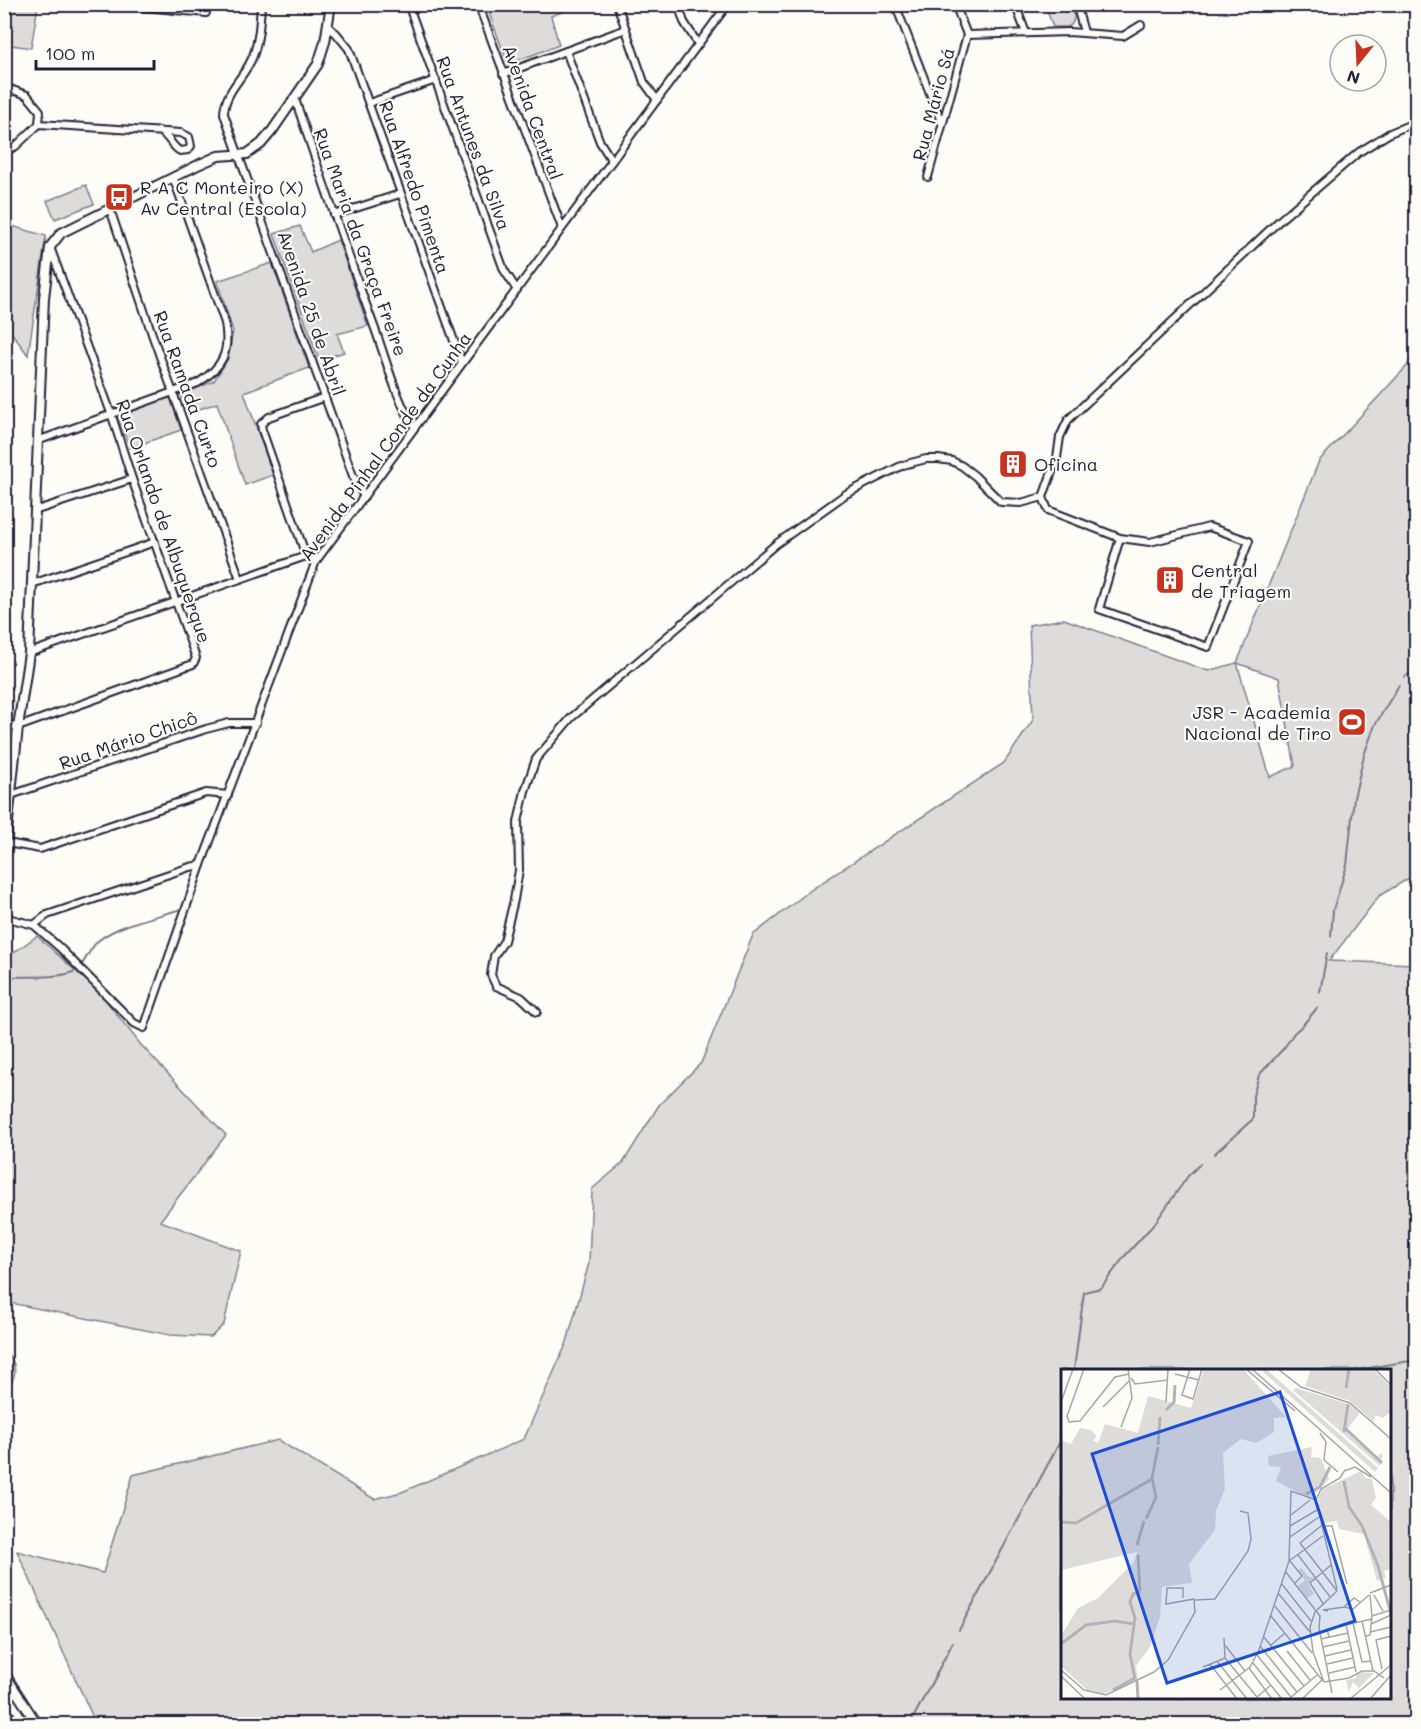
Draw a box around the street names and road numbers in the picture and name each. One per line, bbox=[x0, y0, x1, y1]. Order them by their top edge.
street label: Avenida Central bbox=[497, 41, 569, 183]
street label: Rua Mário Sá bbox=[906, 45, 960, 163]
street label: Rua Antunes da Silva bbox=[431, 53, 517, 233]
street label: Rua Alfredo Pimenta bbox=[374, 97, 456, 277]
street label: Rua Maria da Graça Freire bbox=[309, 125, 413, 359]
street label: Avenida 25 de Abril bbox=[273, 227, 351, 399]
street label: Rua Ramada Curto bbox=[148, 307, 228, 471]
street label: Avenida Pinhal Conde da Cunha bbox=[294, 327, 476, 565]
street label: Rua Orlando de Albuquerque bbox=[111, 396, 217, 646]
street label: Rua Mário Chicô bbox=[56, 705, 201, 775]

